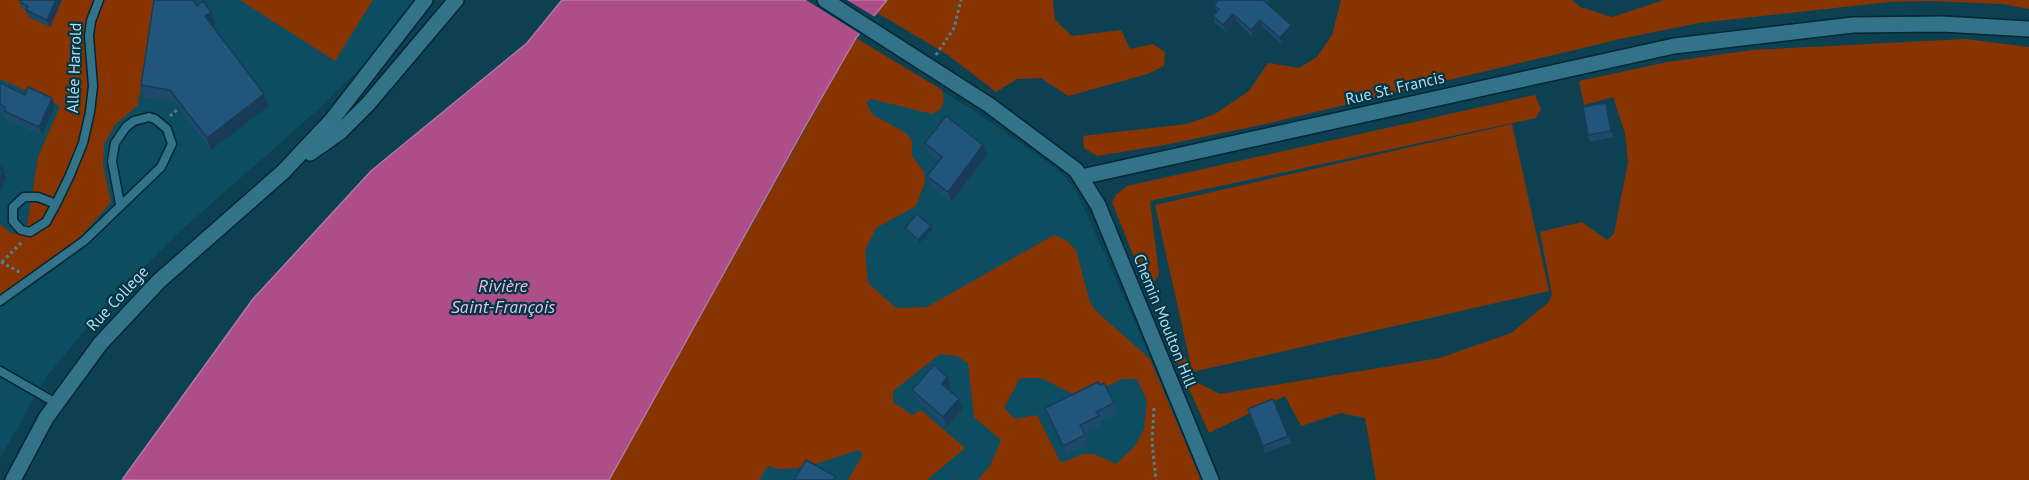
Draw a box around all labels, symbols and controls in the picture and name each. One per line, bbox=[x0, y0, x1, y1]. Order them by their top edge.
street label: Allée Harrold bbox=[64, 22, 86, 114]
street label: Rue St. Francis bbox=[1344, 68, 1446, 110]
street label: Chemin Moulton Hill bbox=[1128, 252, 1200, 390]
street label: Rue College bbox=[83, 263, 153, 335]
water label: Rivière Saint-François bbox=[451, 276, 555, 318]

